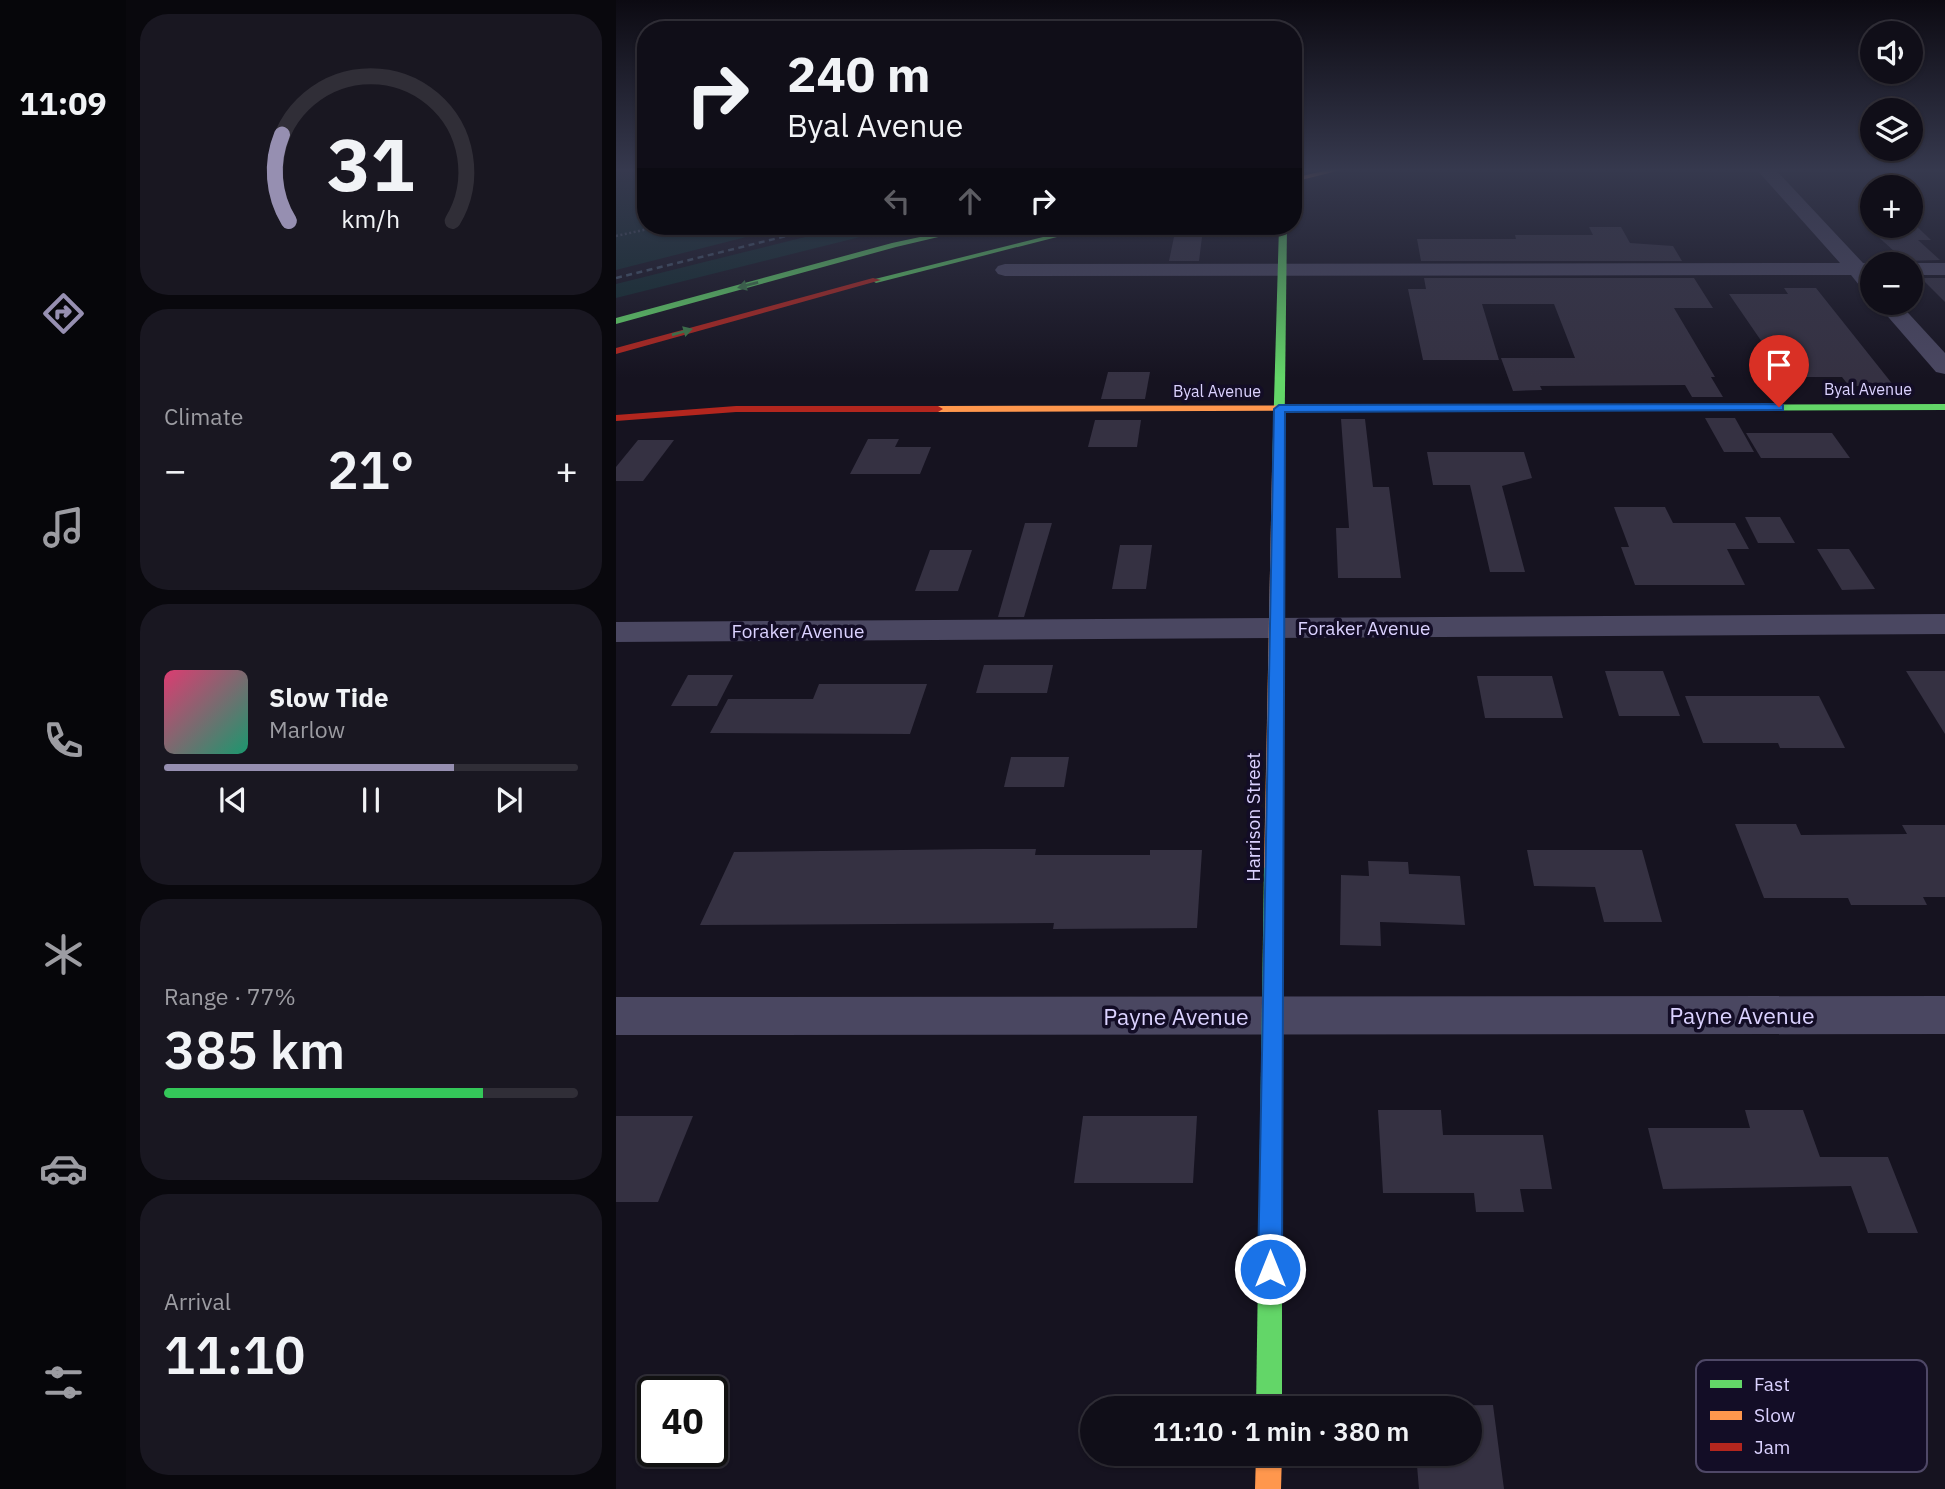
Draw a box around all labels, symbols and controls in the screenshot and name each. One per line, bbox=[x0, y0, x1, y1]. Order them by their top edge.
map controls bbox=[1860, 21, 1923, 315]
button: sound bbox=[1860, 21, 1923, 84]
text: 240 m bbox=[787, 42, 931, 105]
icon: right bbox=[672, 49, 763, 140]
text: 11:09 bbox=[19, 82, 107, 124]
button: layers bbox=[1860, 98, 1923, 161]
text: Byal Avenue bbox=[787, 104, 963, 146]
text: 31 bbox=[327, 116, 415, 211]
button: + bbox=[1860, 175, 1923, 238]
icon: left bbox=[878, 182, 916, 220]
icon: ahead bbox=[951, 182, 989, 220]
icon: right bbox=[1024, 182, 1062, 220]
text: km/h bbox=[342, 201, 400, 234]
button: − bbox=[1860, 252, 1923, 315]
one-way arrow bbox=[737, 280, 759, 291]
icon: directions bbox=[39, 289, 88, 338]
one-way arrow bbox=[671, 326, 693, 337]
pin bbox=[1749, 335, 1809, 407]
icon: arrive bbox=[1760, 346, 1798, 384]
street label: Byal Avenue bbox=[1824, 379, 1912, 399]
street label: Byal Avenue bbox=[1173, 381, 1261, 401]
text: Climate bbox=[164, 401, 243, 431]
text: 21° bbox=[328, 436, 414, 503]
text: − bbox=[164, 445, 187, 494]
text: + bbox=[555, 445, 578, 494]
icon: music bbox=[39, 503, 88, 552]
street label: Foraker Avenue bbox=[1298, 616, 1430, 640]
street label: Foraker Avenue bbox=[732, 619, 864, 643]
text: Slow Tide bbox=[269, 680, 389, 714]
text: Marlow bbox=[269, 714, 345, 744]
icon: phone bbox=[39, 716, 88, 765]
street label: Harrison Street bbox=[1241, 752, 1265, 882]
icon: previous bbox=[214, 781, 252, 819]
icon: pause bbox=[352, 781, 390, 819]
icon: next bbox=[490, 781, 528, 819]
icon: climate bbox=[39, 930, 88, 979]
text: Range · 77% bbox=[164, 981, 296, 1011]
street label: Payne Avenue bbox=[1669, 1000, 1815, 1030]
street label: Payne Avenue bbox=[1103, 1001, 1249, 1031]
text: 385 km bbox=[164, 1016, 345, 1083]
icon: car bbox=[39, 1144, 88, 1193]
position arrow bbox=[1233, 1232, 1307, 1306]
text: Arrival bbox=[164, 1286, 231, 1316]
text: 11:10 bbox=[164, 1321, 305, 1388]
icon: filters bbox=[39, 1358, 88, 1407]
legend bbox=[1696, 1360, 1927, 1472]
text: Fast bbox=[1754, 1372, 1790, 1396]
speed limit sign: 40 bbox=[637, 1376, 728, 1467]
text: Slow bbox=[1754, 1403, 1795, 1427]
text: 11:10 · 1 min · 380 m bbox=[1153, 1414, 1409, 1448]
text: Jam bbox=[1754, 1435, 1790, 1459]

